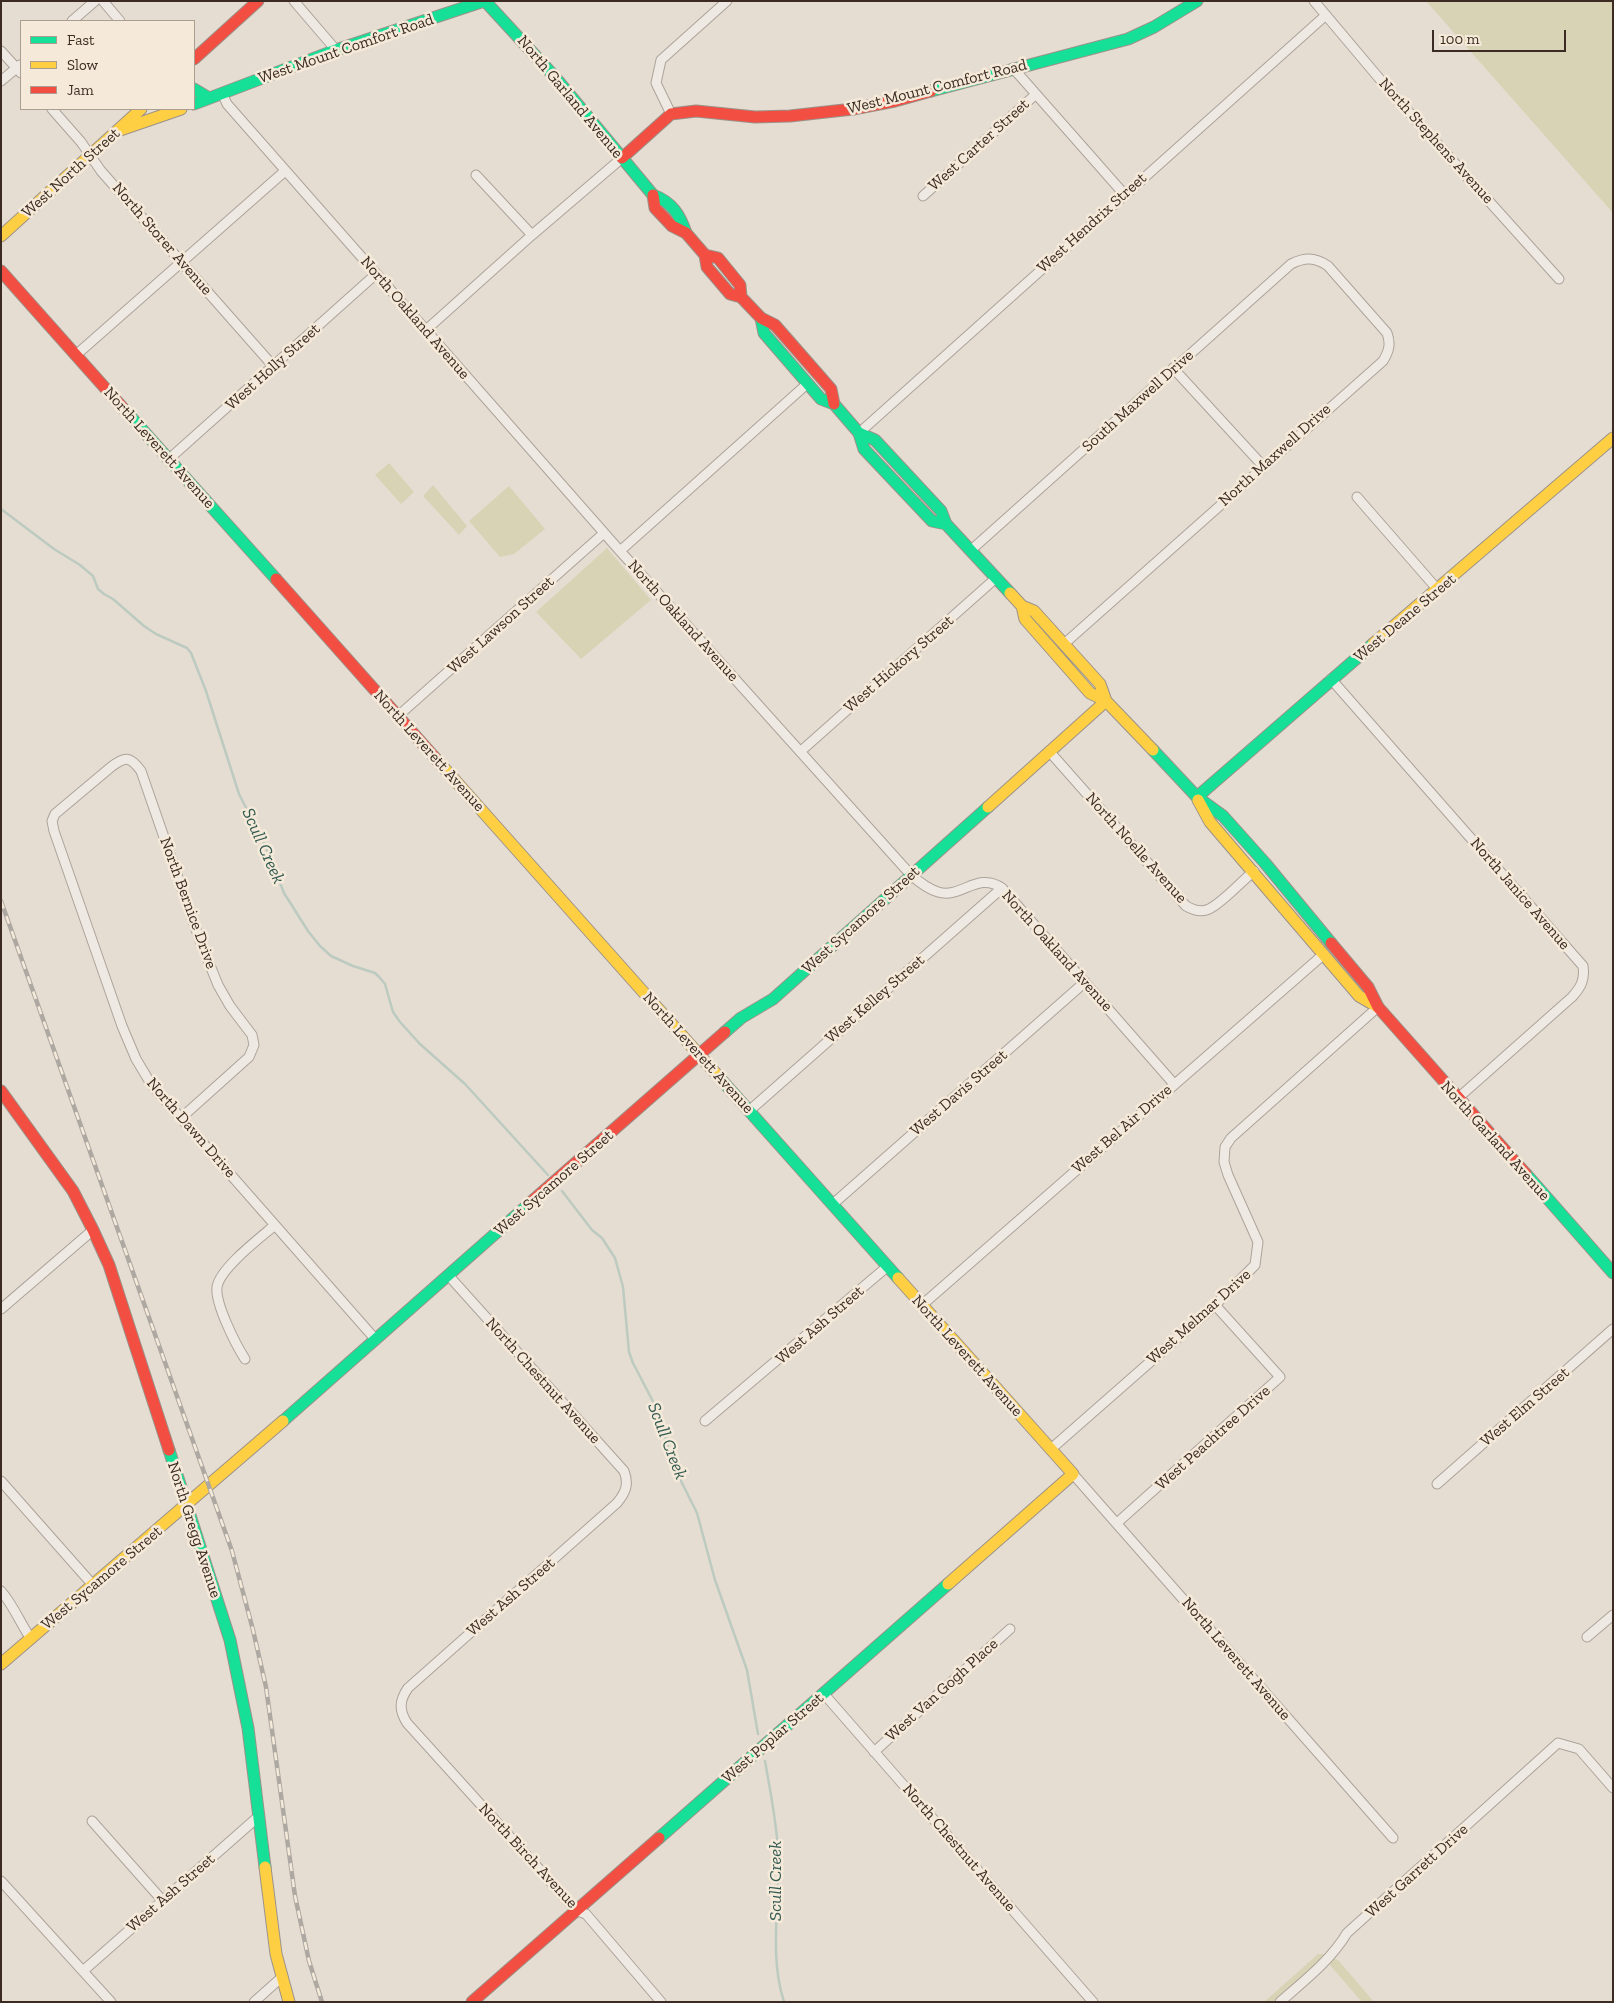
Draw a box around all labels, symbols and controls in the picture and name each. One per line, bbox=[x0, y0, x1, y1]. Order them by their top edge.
street label: West Mount Comfort Road bbox=[256, 10, 436, 88]
legend bbox=[20, 20, 195, 110]
scale bar bbox=[1434, 20, 1568, 52]
text: 100 m bbox=[1440, 30, 1479, 48]
text: Fast bbox=[67, 31, 95, 49]
street label: North Garland Avenue bbox=[513, 32, 627, 162]
street label: West Mount Comfort Road bbox=[845, 55, 1029, 119]
text: Slow bbox=[67, 56, 98, 74]
street label: North Stephens Avenue bbox=[1374, 74, 1498, 208]
text: Jam bbox=[67, 81, 94, 99]
street label: West Carter Street bbox=[925, 95, 1033, 195]
street label: West North Street bbox=[18, 124, 124, 222]
street label: West Hendrix Street bbox=[1033, 169, 1151, 277]
street label: North Storer Avenue bbox=[108, 179, 216, 299]
street label: North Oakland Avenue bbox=[356, 253, 474, 383]
street label: West Holly Street bbox=[222, 320, 324, 414]
street label: South Maxwell Drive bbox=[1078, 346, 1198, 456]
street label: North Leverett Avenue bbox=[99, 383, 219, 513]
street label: North Maxwell Drive bbox=[1215, 400, 1335, 510]
street label: North Oakland Avenue bbox=[623, 556, 743, 686]
street label: West Deane Street bbox=[1350, 570, 1460, 666]
street label: West Lawson Street bbox=[444, 572, 558, 678]
street label: West Hickory Street bbox=[840, 611, 958, 717]
street label: North Leverett Avenue bbox=[369, 686, 489, 816]
street label: North Noelle Avenue bbox=[1081, 789, 1191, 907]
water label: Scull Creek bbox=[237, 805, 289, 887]
street label: North Janice Avenue bbox=[1466, 834, 1574, 954]
street label: North Bernice Drive bbox=[155, 835, 221, 971]
street label: West Sycamore Street bbox=[798, 862, 924, 978]
street label: North Oakland Avenue bbox=[997, 886, 1117, 1016]
street label: West Kelley Street bbox=[821, 951, 929, 1047]
street label: North Leverett Avenue bbox=[638, 988, 758, 1118]
street label: West Davis Street bbox=[907, 1046, 1011, 1140]
street label: North Dawn Drive bbox=[142, 1074, 240, 1182]
street label: North Garland Avenue bbox=[1436, 1077, 1554, 1205]
street label: West Bel Air Drive bbox=[1068, 1080, 1176, 1178]
street label: West Sycamore Street bbox=[490, 1126, 618, 1240]
street label: West Melmar Drive bbox=[1143, 1265, 1255, 1369]
street label: West Ash Street bbox=[772, 1282, 868, 1368]
street label: North Leverett Avenue bbox=[907, 1291, 1027, 1421]
street label: North Chestnut Avenue bbox=[481, 1314, 605, 1448]
street label: West Elm Street bbox=[1477, 1363, 1573, 1451]
street label: West Peachtree Drive bbox=[1152, 1381, 1274, 1495]
water label: Scull Creek bbox=[642, 1400, 692, 1482]
street label: North Gregg Avenue bbox=[163, 1459, 225, 1601]
street label: West Sycamore Street bbox=[38, 1522, 166, 1634]
street label: West Ash Street bbox=[463, 1554, 559, 1640]
street label: North Leverett Avenue bbox=[1177, 1594, 1295, 1724]
street label: West Van Gogh Place bbox=[882, 1634, 1002, 1746]
street label: West Poplar Street bbox=[718, 1689, 828, 1787]
street label: North Chestnut Avenue bbox=[898, 1780, 1020, 1916]
street label: North Birch Avenue bbox=[474, 1800, 582, 1912]
street label: West Garrett Drive bbox=[1362, 1820, 1472, 1922]
water label: Scull Creek bbox=[765, 1841, 787, 1921]
street label: West Ash Street bbox=[123, 1850, 219, 1936]

